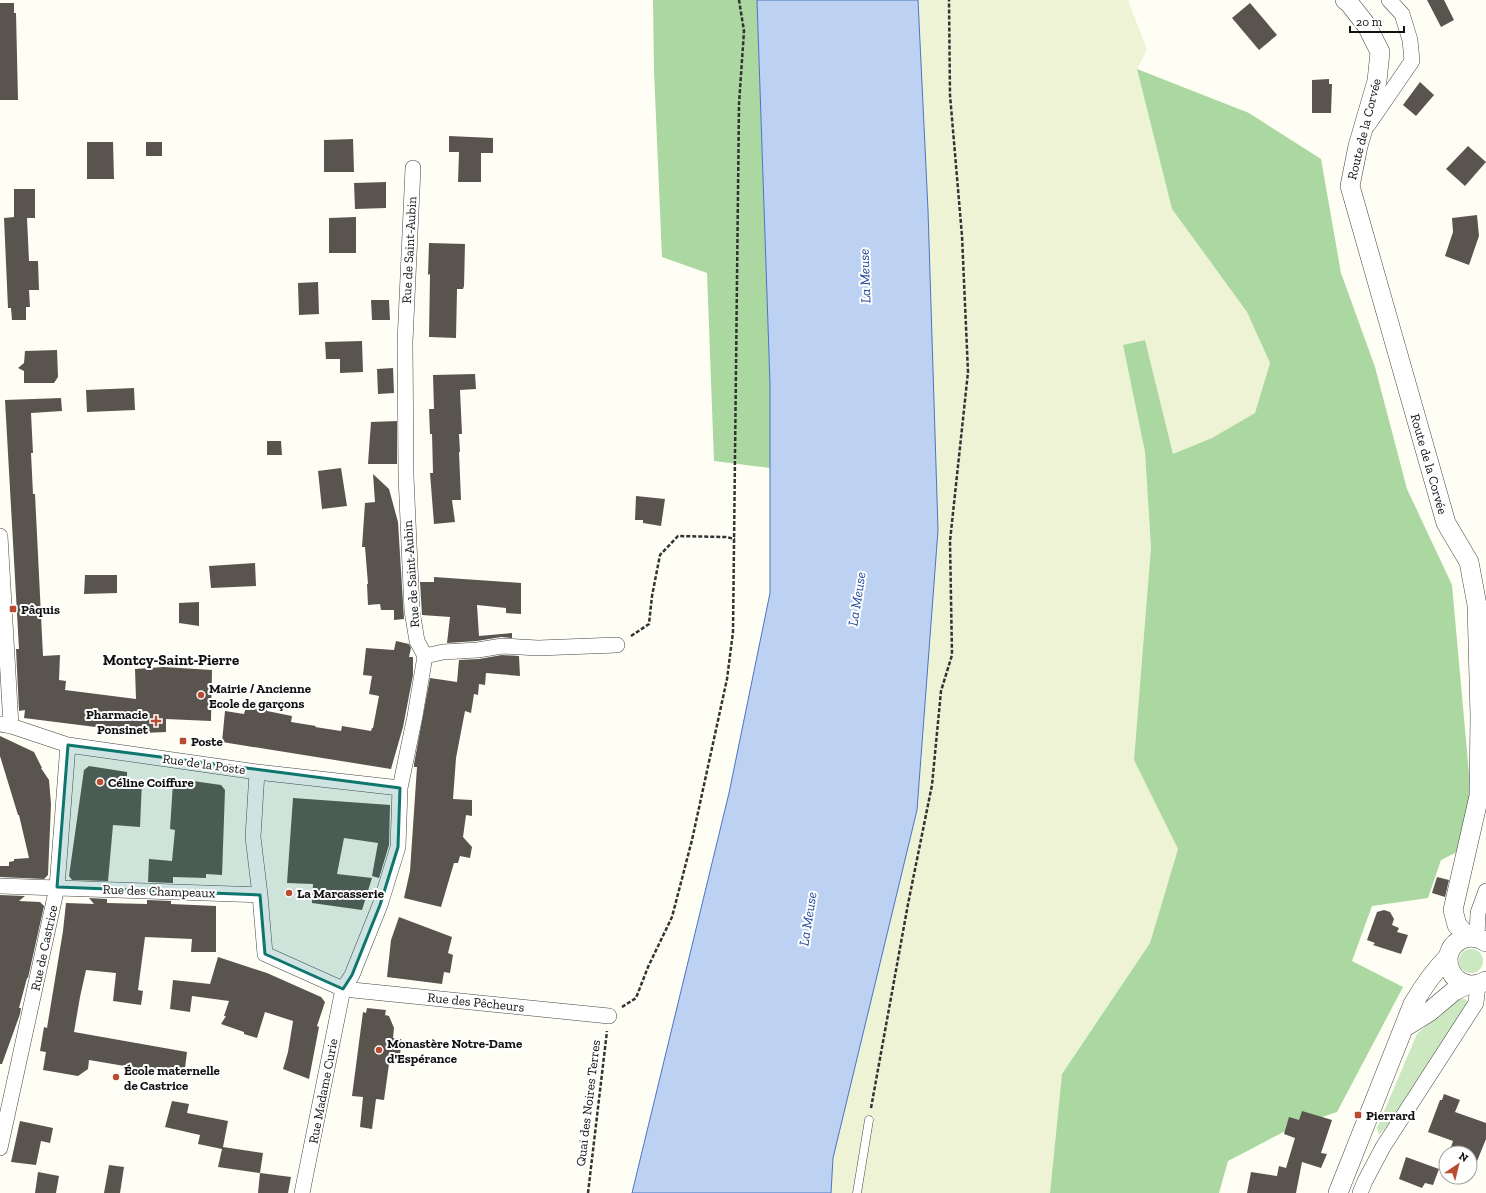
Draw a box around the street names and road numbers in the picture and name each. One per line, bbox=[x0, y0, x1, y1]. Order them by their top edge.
street label: Route de la Corvée bbox=[1344, 77, 1384, 181]
street label: Rue de Saint-Aubin bbox=[399, 195, 419, 304]
street label: Route de la Corvée bbox=[1407, 412, 1451, 516]
street label: Rue de Saint-Aubin bbox=[400, 519, 422, 628]
street label: Rue de la Poste bbox=[161, 751, 247, 777]
street label: Rue des Champeaux bbox=[102, 882, 216, 900]
street label: Rue de Castrice bbox=[28, 904, 60, 992]
street label: Rue des Pêcheurs bbox=[427, 989, 526, 1015]
street label: Rue Madame Curie bbox=[305, 1037, 341, 1145]
street label: Quai des Noires Terres bbox=[573, 1039, 603, 1167]

